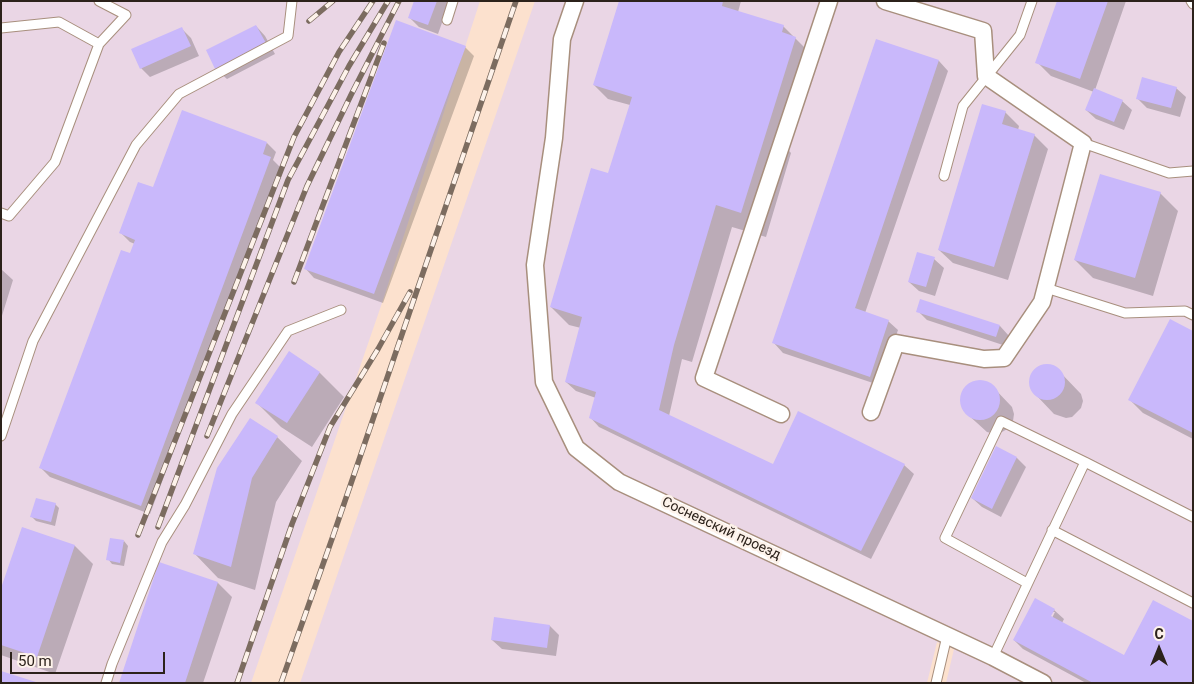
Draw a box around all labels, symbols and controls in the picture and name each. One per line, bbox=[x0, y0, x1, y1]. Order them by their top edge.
street label: Сосневский проезд bbox=[659, 494, 783, 564]
north arrow bbox=[1134, 624, 1184, 674]
text: С bbox=[1154, 626, 1164, 642]
scale bar bbox=[12, 642, 168, 674]
text: 50 m bbox=[18, 652, 52, 670]

